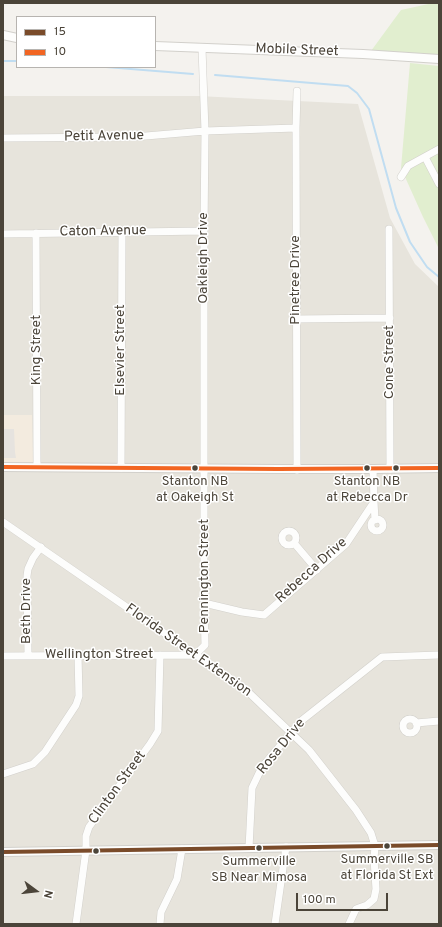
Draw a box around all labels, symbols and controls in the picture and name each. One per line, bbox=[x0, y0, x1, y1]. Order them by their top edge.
legend bbox=[16, 16, 156, 68]
text: 15 bbox=[54, 24, 66, 40]
street label: Mobile Street bbox=[255, 41, 339, 61]
text: 10 bbox=[54, 44, 66, 60]
street label: Petit Avenue bbox=[64, 128, 144, 146]
street label: Oakleigh Drive bbox=[196, 212, 212, 304]
street label: Caton Avenue bbox=[59, 223, 147, 241]
street label: Pinetree Drive bbox=[288, 235, 304, 325]
street label: Elsevier Street bbox=[113, 304, 129, 396]
street label: King Street bbox=[29, 315, 45, 385]
street label: Cone Street bbox=[382, 325, 398, 399]
marker: Stanton NB at Oakeigh St bbox=[190, 463, 200, 473]
marker: Stanton NB at Rebecca Dr bbox=[362, 463, 372, 473]
unlabelled marker bbox=[391, 463, 401, 473]
place label: Stanton NB at Oakeigh St bbox=[156, 474, 234, 505]
place label: Stanton NB at Rebecca Dr bbox=[326, 474, 408, 505]
street label: Pennington Street bbox=[197, 519, 213, 633]
street label: Rebecca Drive bbox=[273, 535, 351, 607]
street label: Beth Drive bbox=[19, 578, 35, 644]
street label: Florida Street Extension bbox=[122, 601, 254, 701]
street label: Wellington Street bbox=[45, 647, 153, 663]
street label: Rosa Drive bbox=[254, 716, 310, 778]
street label: Clinton Street bbox=[86, 748, 150, 828]
marker: Summerville SB at Florida St Ext bbox=[382, 841, 392, 851]
marker: Summerville SB Near Mimosa bbox=[254, 843, 264, 853]
unlabelled marker bbox=[91, 846, 101, 856]
place label: Summerville SB at Florida St Ext bbox=[340, 852, 434, 883]
place label: Summerville SB Near Mimosa bbox=[211, 854, 307, 885]
north arrow bbox=[16, 871, 56, 911]
scale bar bbox=[298, 885, 390, 911]
text: N bbox=[40, 888, 55, 900]
text: 100 m bbox=[303, 892, 336, 908]

